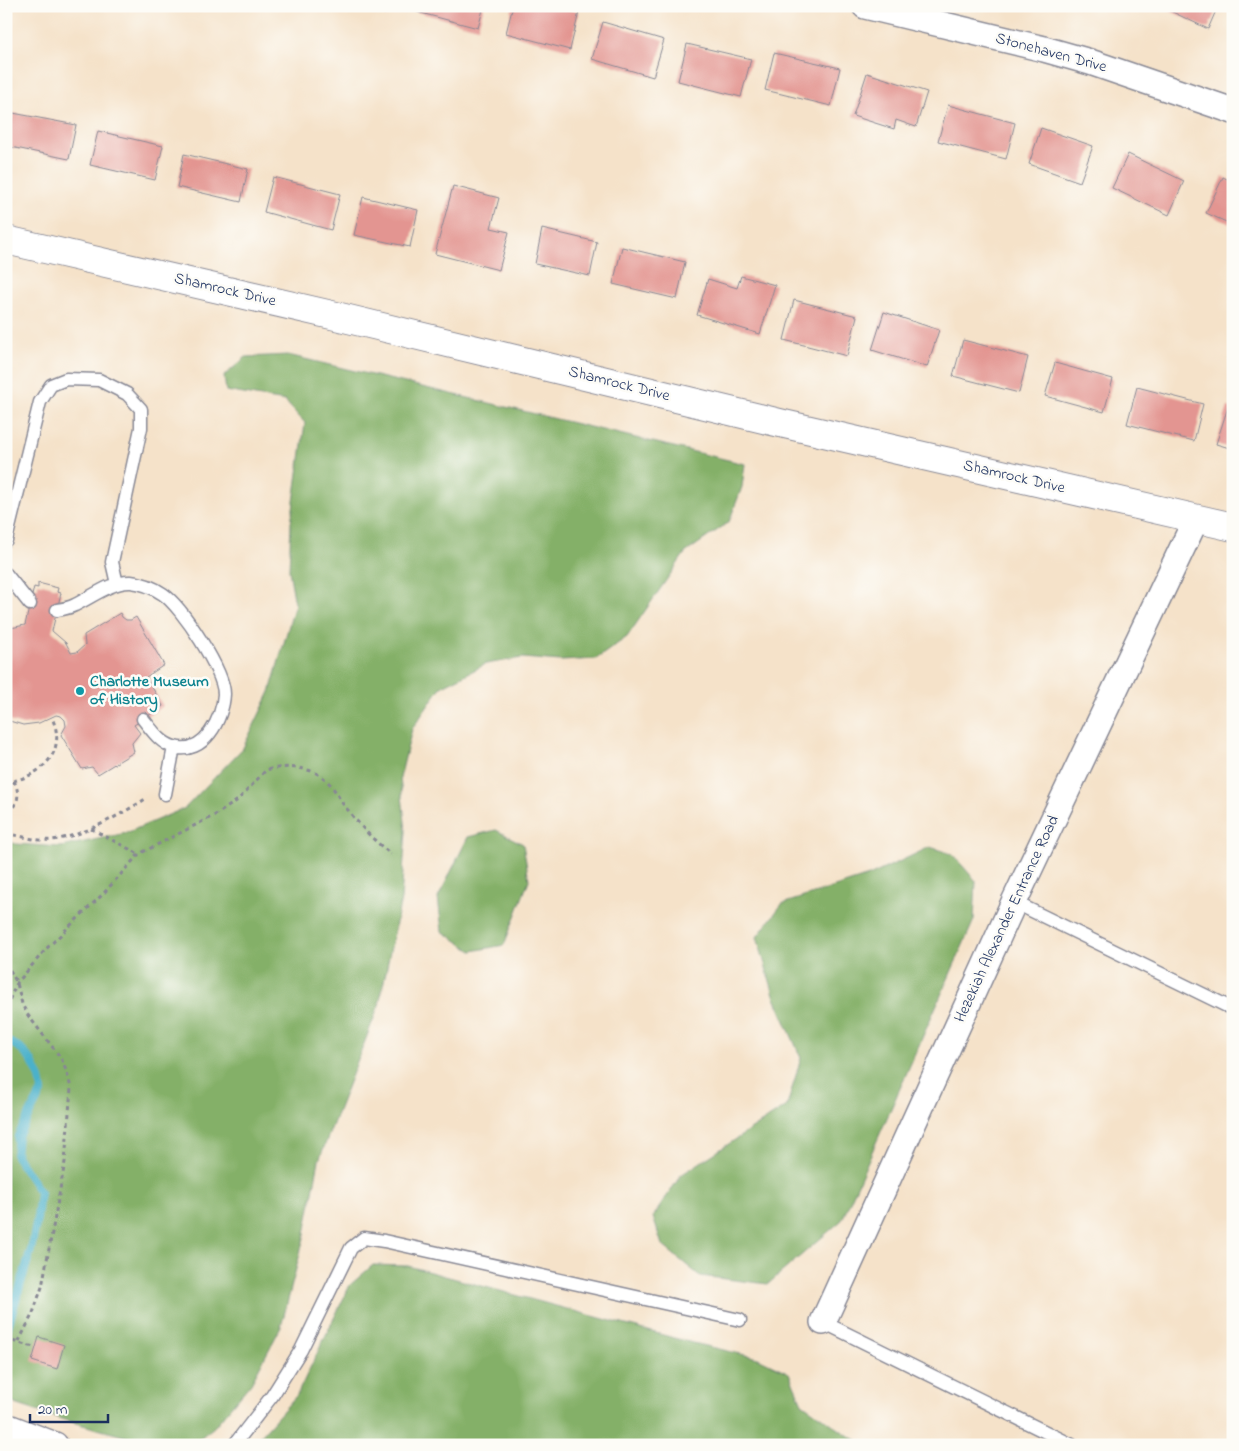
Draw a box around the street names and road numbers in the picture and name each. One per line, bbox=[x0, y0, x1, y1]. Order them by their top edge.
street label: Stonehaven Drive bbox=[993, 27, 1110, 80]
street label: Shamrock Drive bbox=[172, 267, 279, 314]
street label: Shamrock Drive bbox=[566, 360, 673, 408]
street label: Shamrock Drive bbox=[961, 454, 1068, 501]
street label: Hezekiah Alexander Entrance Road bbox=[948, 811, 1066, 1027]

